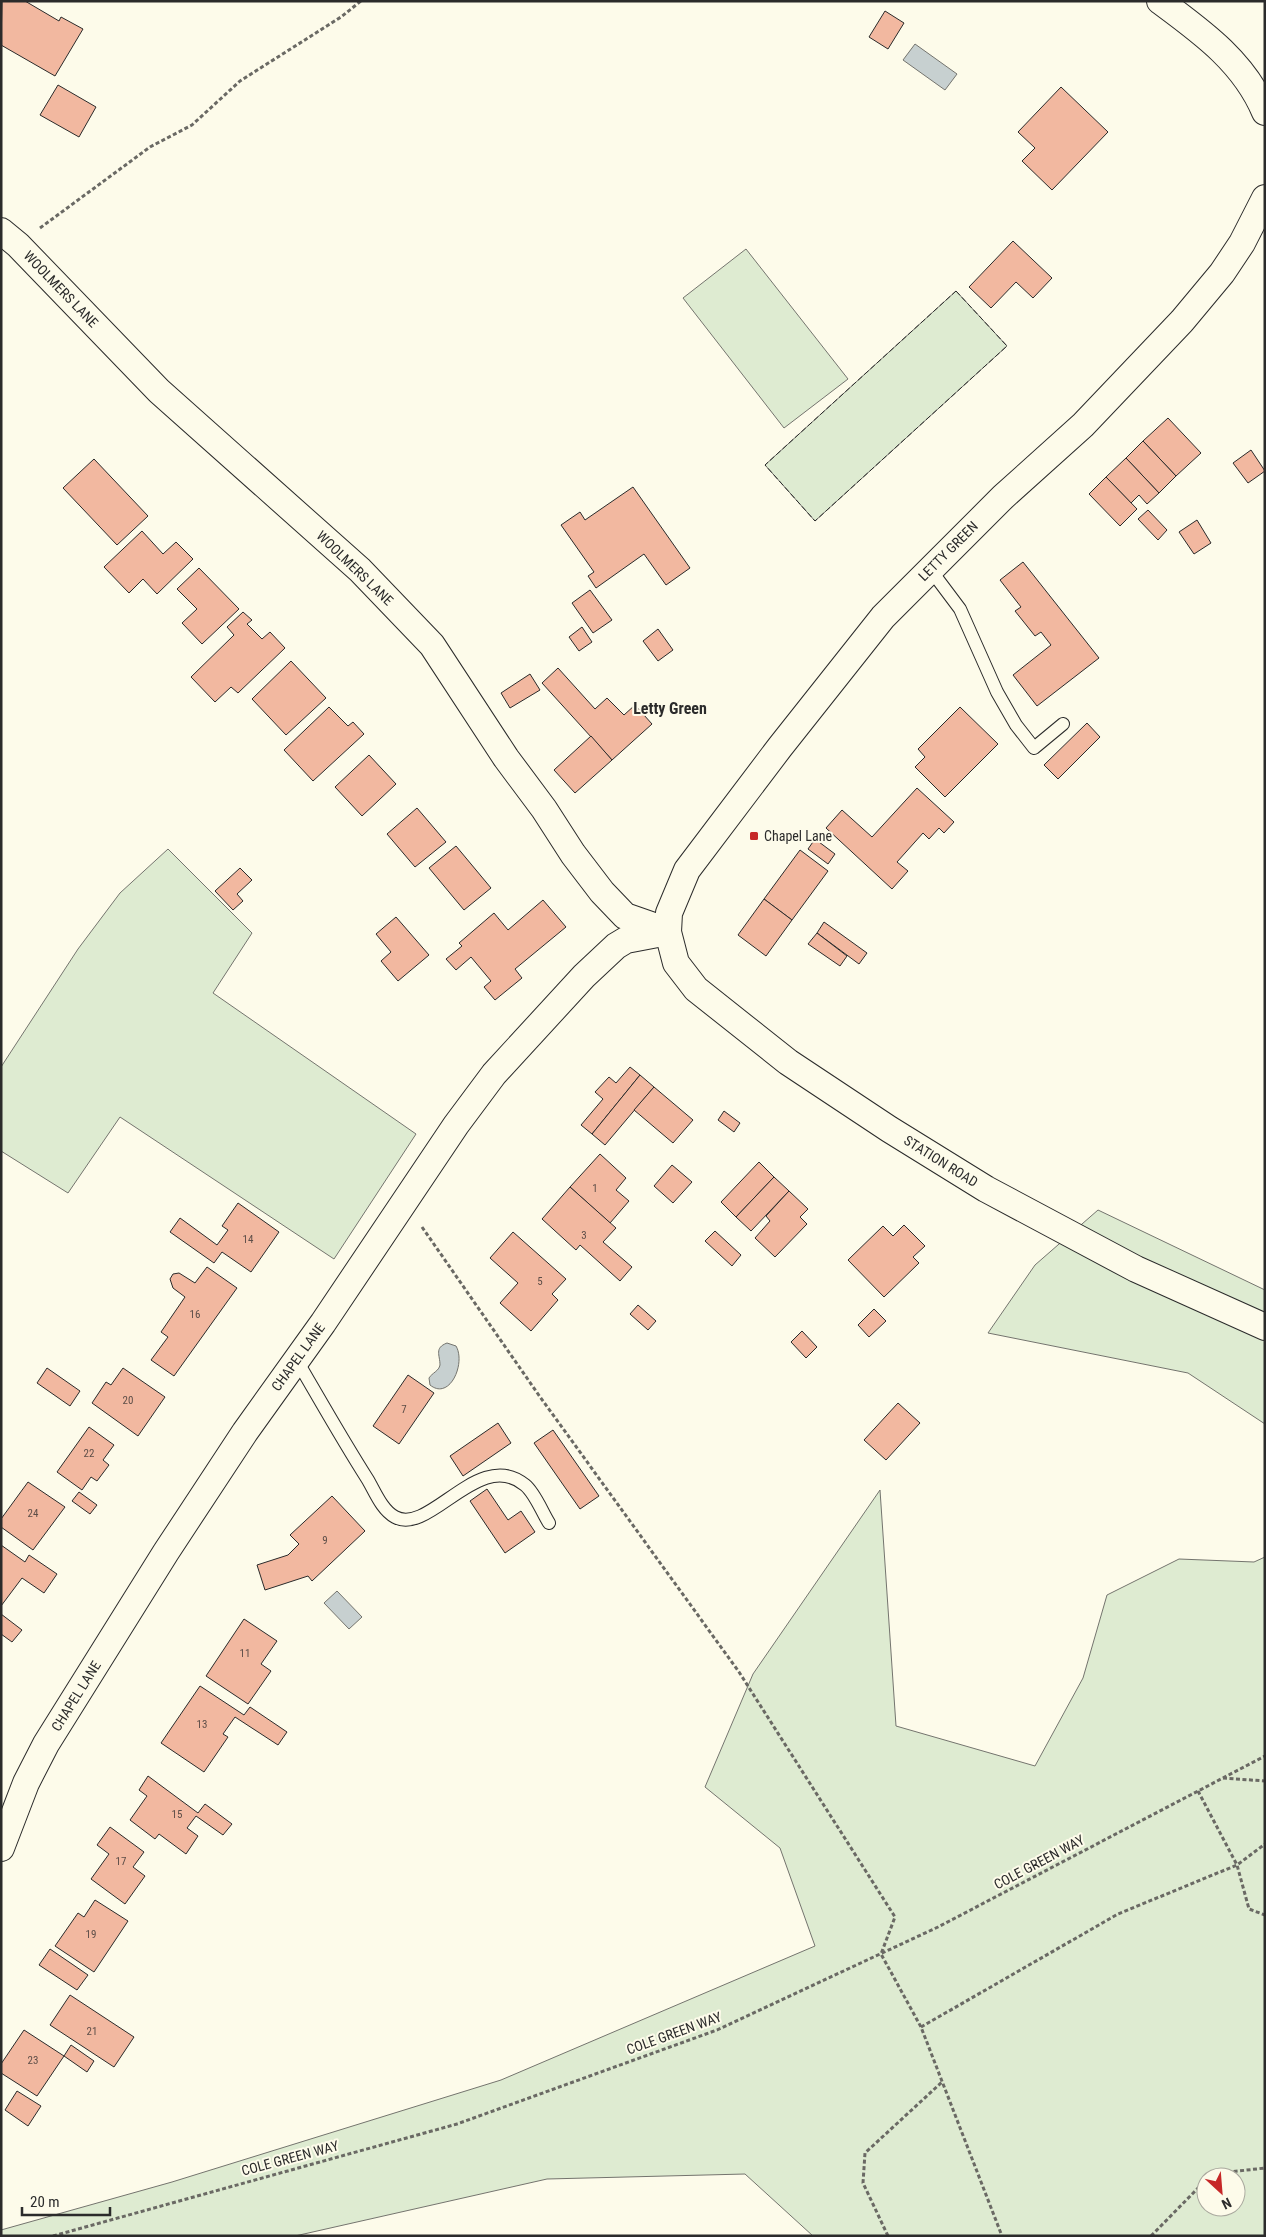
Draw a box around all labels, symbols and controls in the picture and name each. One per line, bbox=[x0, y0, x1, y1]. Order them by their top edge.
street label: WOOLMERS LANE bbox=[20, 247, 102, 331]
street label: LETTY GREEN bbox=[915, 518, 981, 584]
street label: WOOLMERS LANE bbox=[313, 527, 397, 609]
district label: Letty Green bbox=[633, 699, 707, 718]
place label: Chapel Lane bbox=[764, 828, 832, 844]
marker: Chapel Lane bbox=[748, 830, 760, 842]
street label: STATION ROAD bbox=[901, 1132, 981, 1190]
house number: 1 bbox=[592, 1182, 598, 1195]
house number: 3 bbox=[581, 1229, 587, 1242]
house number: 14 bbox=[243, 1233, 254, 1246]
house number: 5 bbox=[537, 1275, 543, 1288]
house number: 16 bbox=[190, 1308, 200, 1321]
street label: CHAPEL LANE bbox=[268, 1320, 328, 1394]
house number: 20 bbox=[123, 1394, 133, 1407]
house number: 7 bbox=[401, 1403, 407, 1416]
house number: 22 bbox=[84, 1447, 94, 1460]
house number: 24 bbox=[28, 1507, 39, 1520]
house number: 9 bbox=[322, 1534, 328, 1547]
house number: 11 bbox=[240, 1647, 250, 1660]
street label: CHAPEL LANE bbox=[48, 1658, 104, 1734]
house number: 13 bbox=[197, 1718, 207, 1731]
house number: 15 bbox=[172, 1808, 182, 1821]
street label: COLE GREEN WAY bbox=[991, 1831, 1087, 1893]
house number: 17 bbox=[116, 1855, 126, 1868]
house number: 19 bbox=[86, 1928, 96, 1941]
street label: COLE GREEN WAY bbox=[624, 2008, 724, 2058]
house number: 21 bbox=[87, 2025, 97, 2038]
house number: 23 bbox=[28, 2054, 38, 2067]
street label: COLE GREEN WAY bbox=[240, 2137, 341, 2179]
north arrow bbox=[1196, 2167, 1246, 2217]
scale bar bbox=[22, 2184, 110, 2216]
text: 20 m bbox=[30, 2193, 60, 2211]
text: N bbox=[1219, 2195, 1234, 2213]

